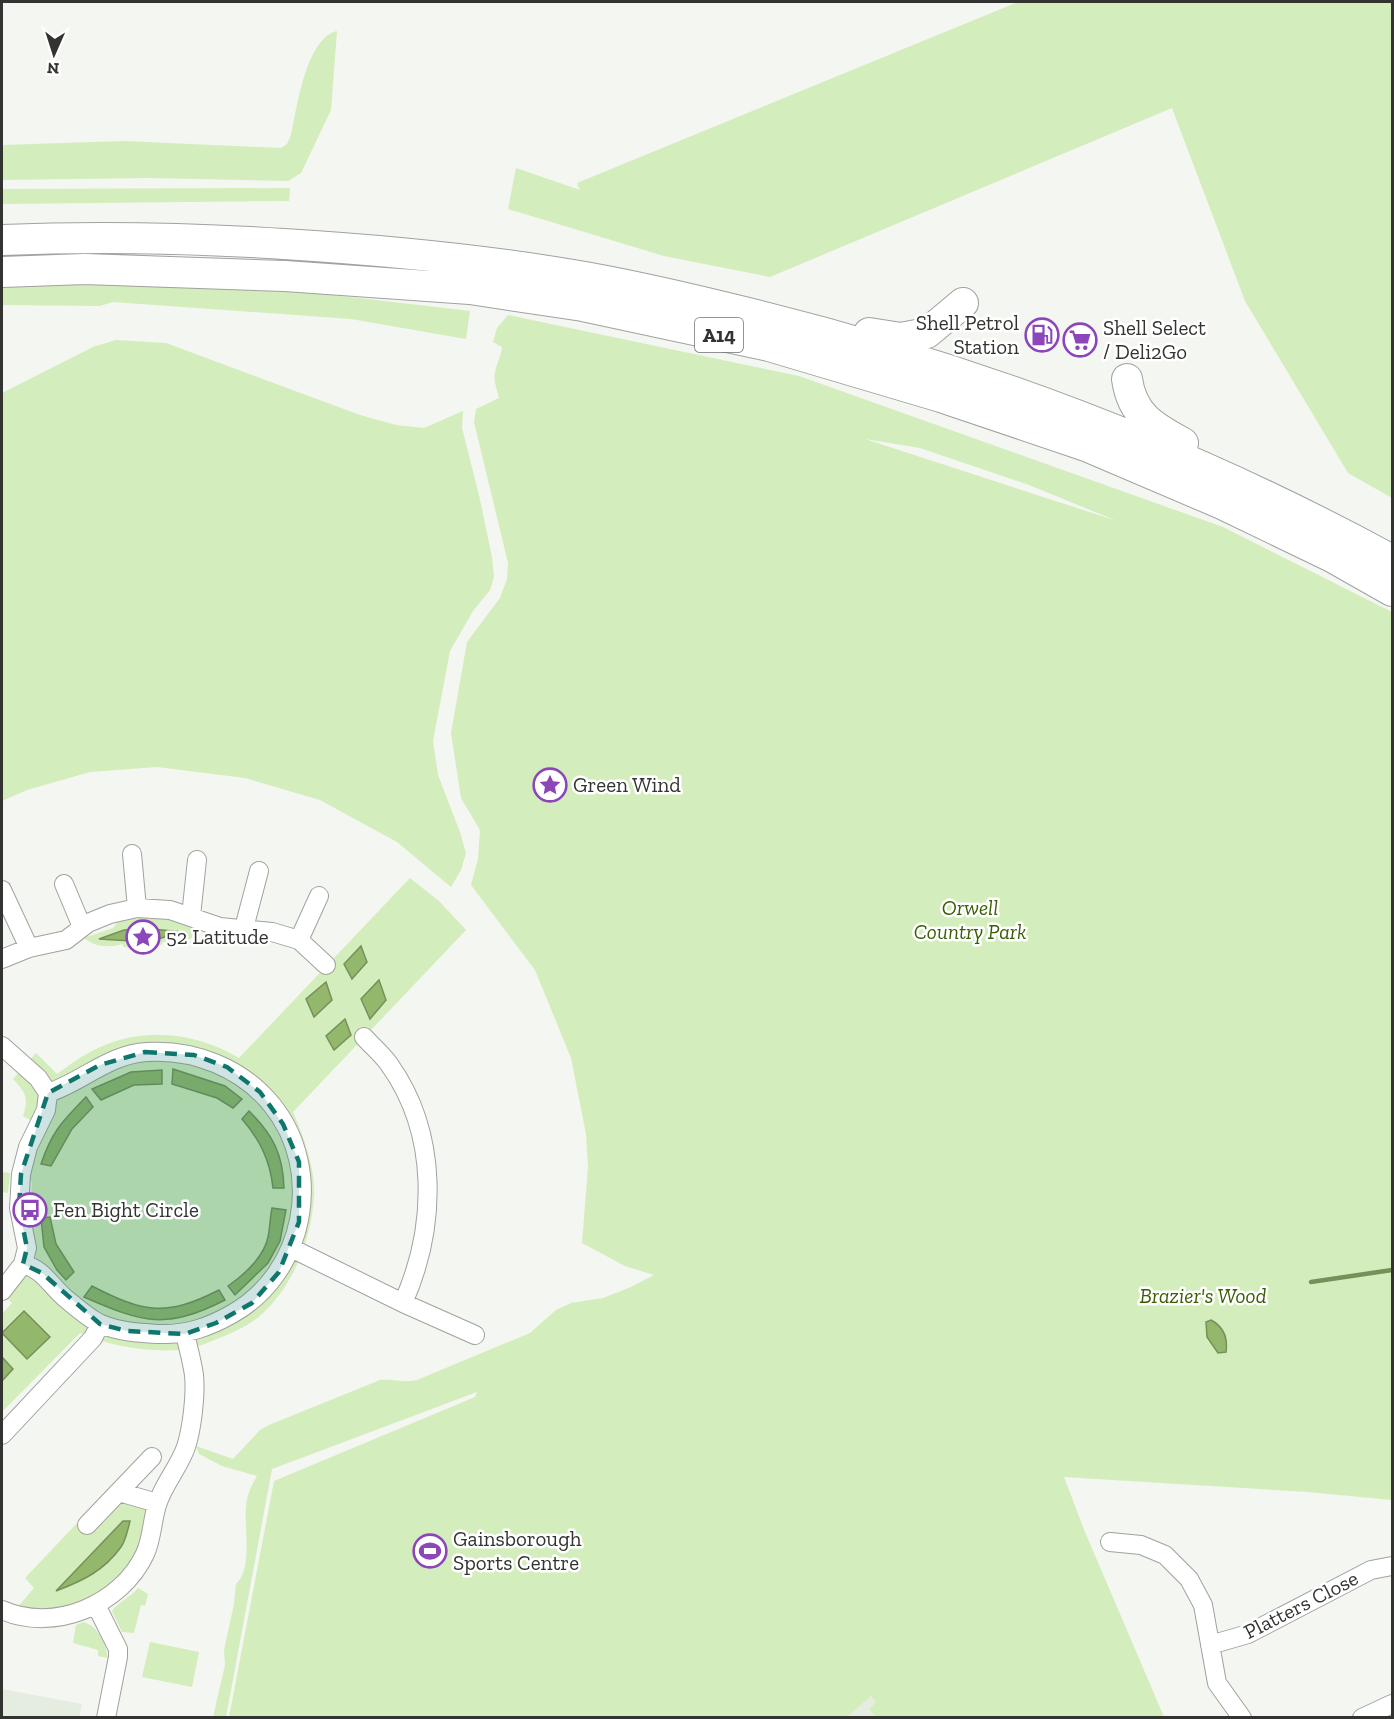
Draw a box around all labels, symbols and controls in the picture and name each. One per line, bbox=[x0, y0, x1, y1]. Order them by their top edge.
north arrow bbox=[24, 24, 84, 84]
text: N bbox=[47, 59, 60, 78]
place label: Shell Petrol Station bbox=[916, 310, 1019, 359]
place label: Shell Select / Deli2Go bbox=[1103, 315, 1206, 364]
fuel station icon: Shell Petrol Station bbox=[1024, 317, 1060, 353]
road number: A14 bbox=[695, 318, 743, 352]
supermarket icon: Shell Select / Deli2Go bbox=[1062, 322, 1098, 358]
place icon: Green Wind bbox=[532, 767, 568, 803]
place label: Green Wind bbox=[573, 772, 681, 797]
park label: Orwell Country Park bbox=[914, 895, 1026, 944]
place icon: 52 Latitude bbox=[125, 919, 161, 955]
place label: 52 Latitude bbox=[166, 924, 269, 949]
bus stop icon: Fen Bight Circle bbox=[12, 1192, 48, 1228]
place label: Fen Bight Circle bbox=[53, 1197, 199, 1222]
park label: Brazier's Wood bbox=[1140, 1283, 1267, 1308]
place label: Gainsborough Sports Centre bbox=[453, 1526, 582, 1575]
sports icon: Gainsborough Sports Centre bbox=[412, 1533, 448, 1569]
street label: Platters Close bbox=[1239, 1565, 1362, 1644]

